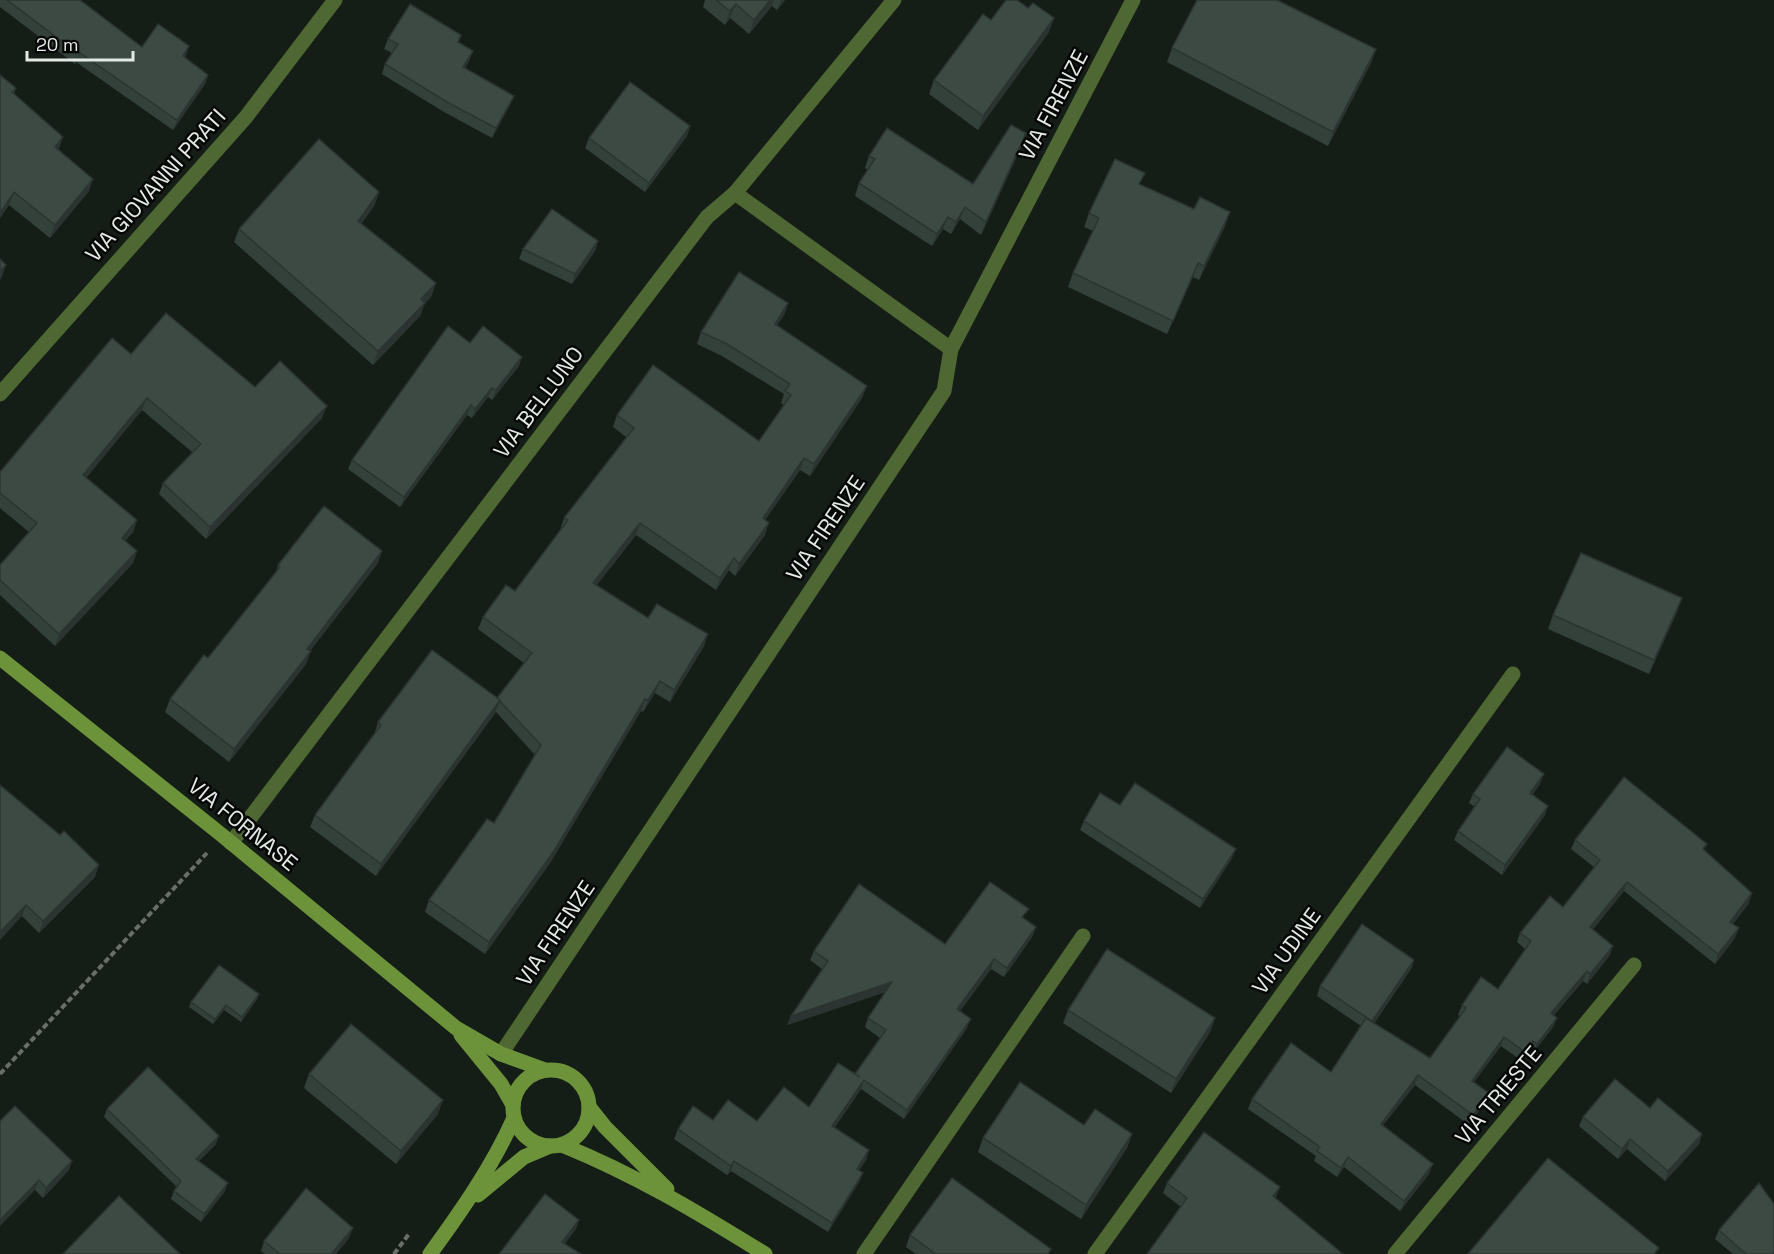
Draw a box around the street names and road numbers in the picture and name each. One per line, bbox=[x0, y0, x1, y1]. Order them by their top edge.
street label: VIA FIRENZE bbox=[1012, 45, 1094, 165]
street label: VIA GIOVANNI PRATI bbox=[79, 103, 231, 267]
street label: VIA BELLUNO bbox=[487, 341, 589, 463]
street label: VIA FIRENZE bbox=[779, 470, 871, 586]
street label: VIA FORNASE bbox=[183, 771, 303, 877]
street label: VIA FIRENZE bbox=[509, 875, 601, 991]
street label: VIA UDINE bbox=[1245, 902, 1327, 1000]
street label: VIA TRIESTE bbox=[1449, 1040, 1547, 1150]

